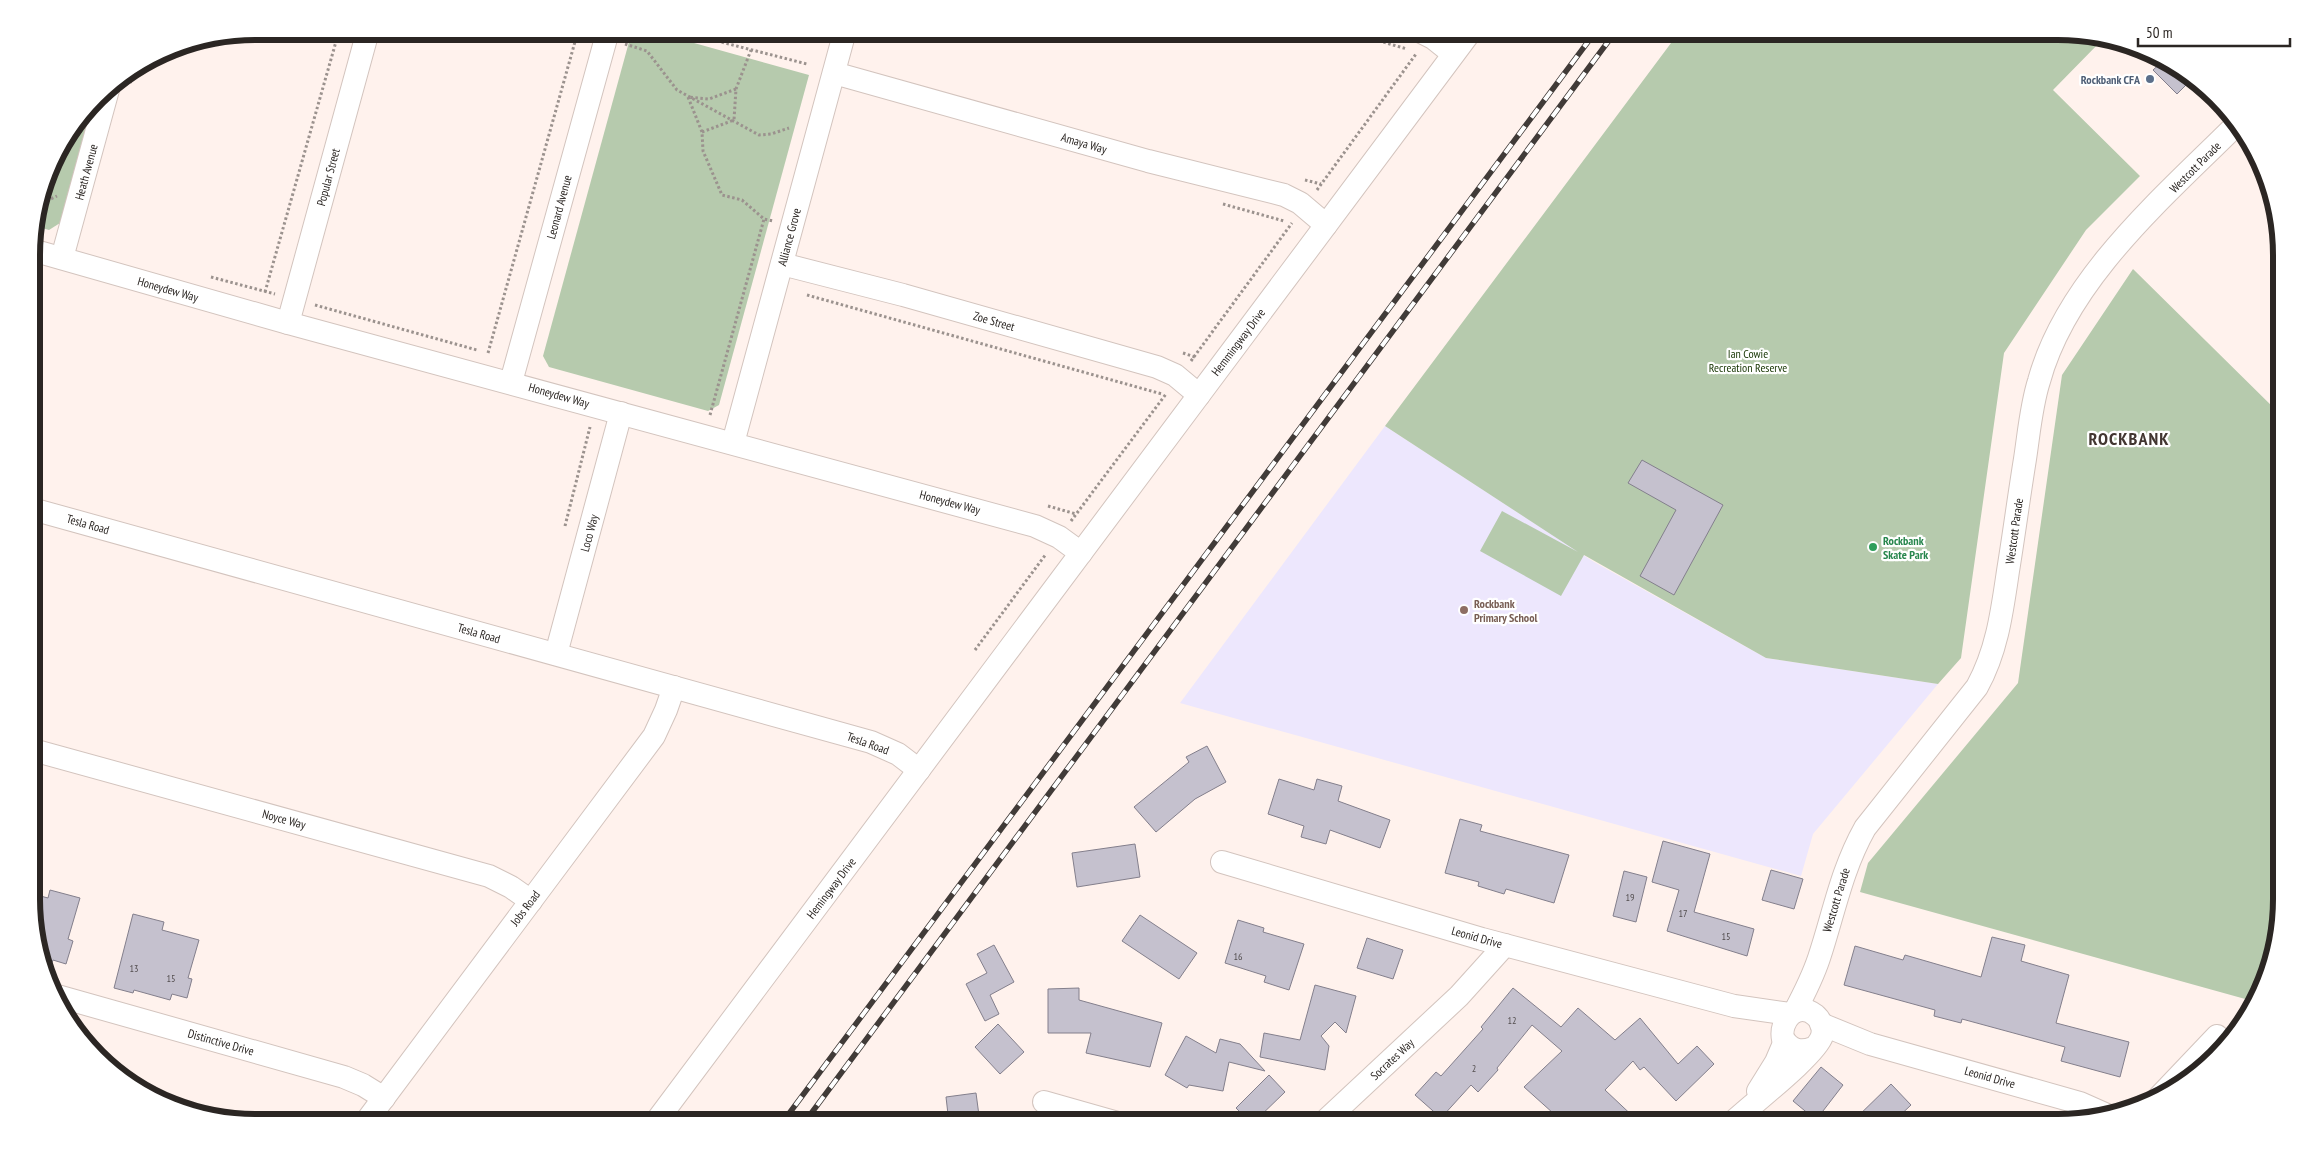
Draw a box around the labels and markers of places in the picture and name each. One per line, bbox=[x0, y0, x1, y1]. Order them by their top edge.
place label: Rockbank CFA bbox=[2081, 72, 2141, 87]
marker: Rockbank CFA bbox=[2144, 73, 2156, 85]
place label: Rockbank Skate Park bbox=[1883, 533, 1928, 562]
marker: Rockbank Skate Park bbox=[1867, 541, 1879, 553]
place label: Rockbank Primary School bbox=[1474, 596, 1538, 625]
marker: Rockbank Primary School bbox=[1458, 604, 1470, 616]

